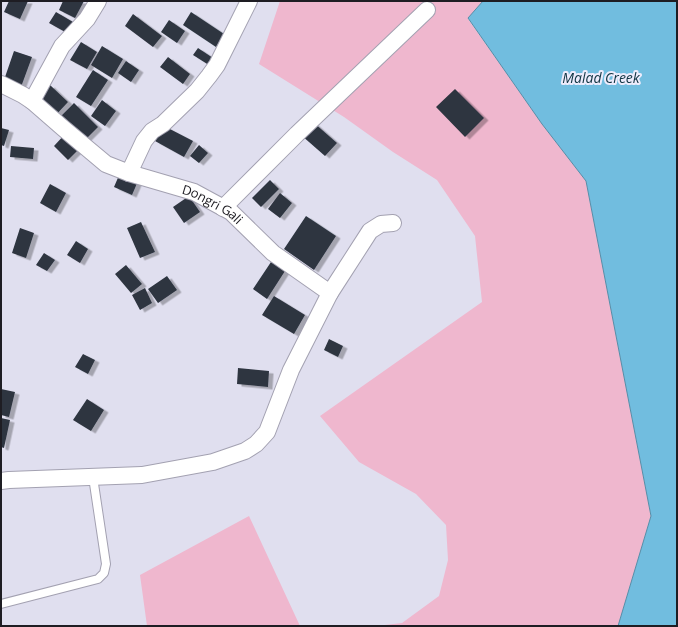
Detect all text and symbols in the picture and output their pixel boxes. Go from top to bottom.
water label: Malad Creek [562,68,641,87]
street label: Dongri Gali [180,180,247,228]

